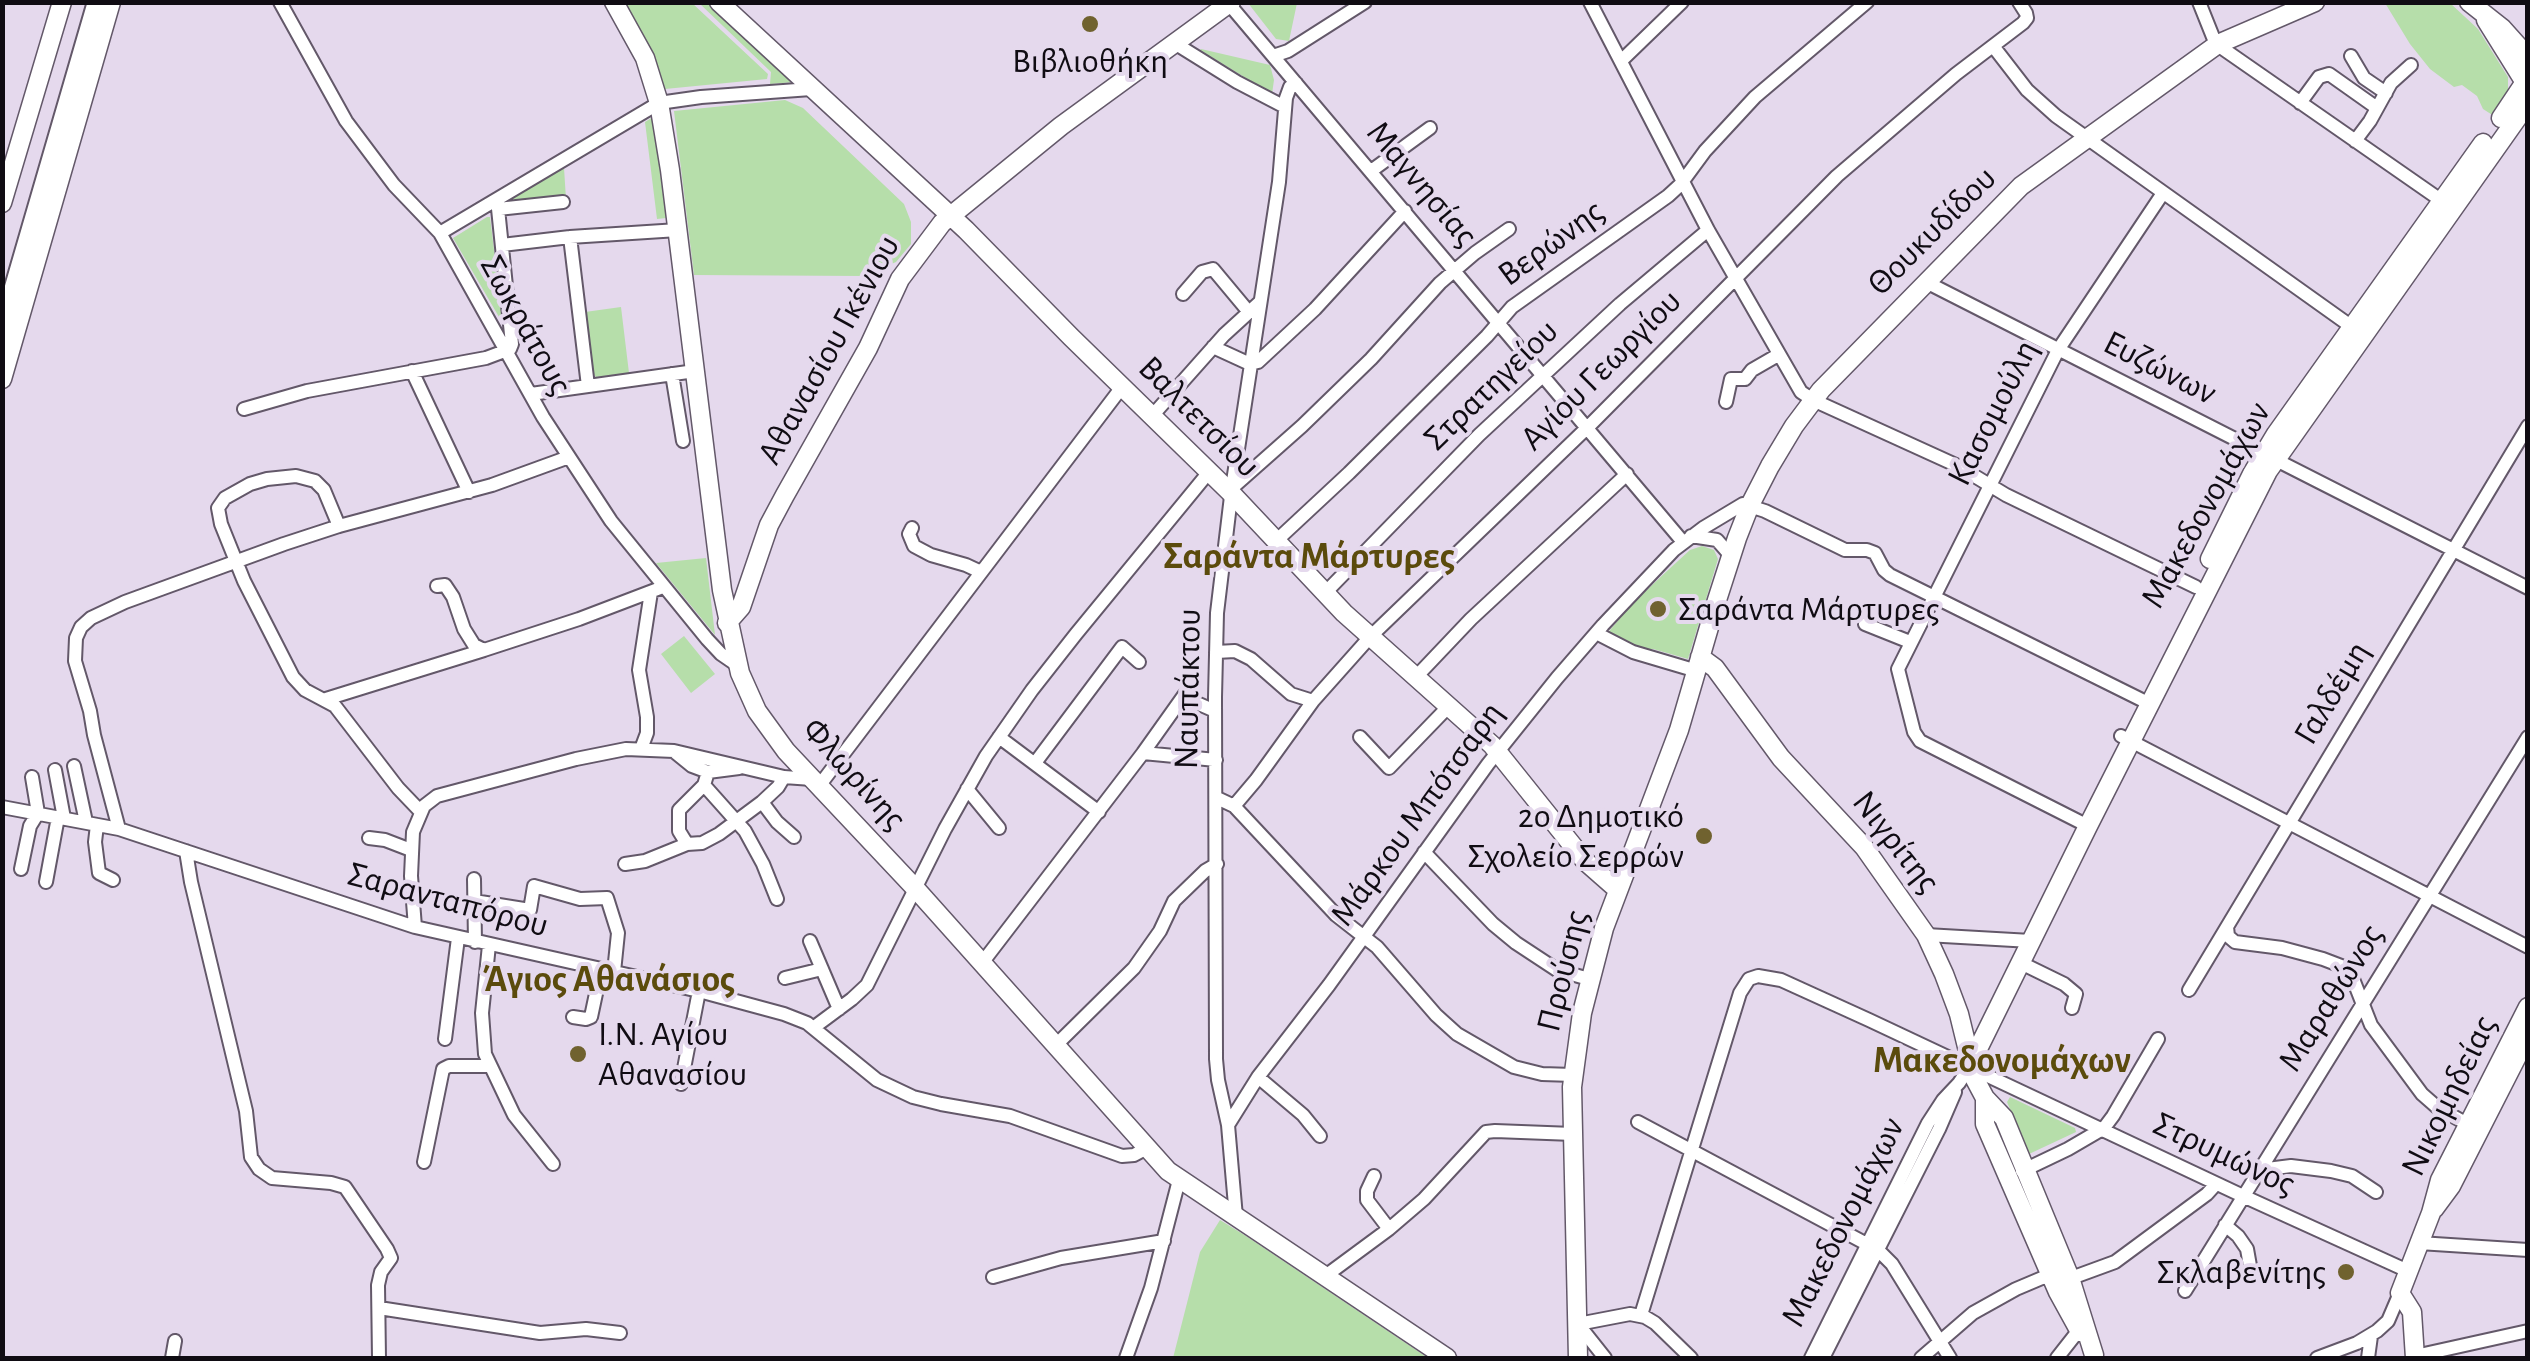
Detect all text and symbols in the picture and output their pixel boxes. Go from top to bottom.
marker: Βιβλιοθήκη [1079,13,1101,35]
place label: Βιβλιοθήκη [1012,40,1168,82]
street label: Μαγνησίας [1357,113,1487,255]
street label: Θουκυδίδου [1859,158,2005,304]
street label: Βερώνης [1490,191,1612,295]
street label: Αθανασίου Γκένιου [749,228,909,472]
street label: Σωκράτους [471,248,581,402]
street label: Αγίου Γεωργίου [1512,281,1690,459]
street label: Στρατηγείου [1415,311,1567,459]
street label: Ευζώνων [2096,322,2224,414]
street label: Κασομούλη [1938,333,2048,493]
street label: Βαλτετσίου [1129,347,1269,487]
street label: Μακεδονομάχων [2132,395,2280,615]
district label: Σαράντα Μάρτυρες [1163,534,1455,580]
place label: Σαράντα Μάρτυρες [1678,588,1940,630]
marker: Σαράντα Μάρτυρες [1647,598,1669,620]
street label: Ναυπάκτου [1166,608,1210,770]
street label: Γαλδέμη [2285,634,2379,752]
street label: Μάρκου Μπότσαρη [1321,694,1513,934]
street label: Φλωρίνης [793,709,915,839]
street label: Νιγρίτης [1843,783,1949,901]
place label: 2ο Δημοτικό Σχολείο Σερρών [1467,795,1684,877]
marker: 2ο Δημοτικό Σχολείο Σερρών [1693,825,1715,847]
street label: Σαρανταπόρου [343,853,553,947]
street label: Προύσης [1528,906,1598,1036]
street label: Μαραθώνος [2269,917,2393,1079]
district label: Άγιος Αθανάσιος [483,957,735,1003]
street label: Νικομηδείας [2392,1009,2506,1183]
place label: Ι.Ν. Αγίου Αθανασίου [598,1013,747,1095]
district label: Μακεδονομάχων [1873,1038,2131,1084]
marker: Ι.Ν. Αγίου Αθανασίου [567,1043,589,1065]
street label: Στρυμώνος [2146,1103,2302,1205]
street label: Μακεδονομάχων [1772,1110,1914,1334]
place label: Σκλαβενίτης [2156,1251,2326,1293]
marker: Σκλαβενίτης [2335,1261,2357,1283]

